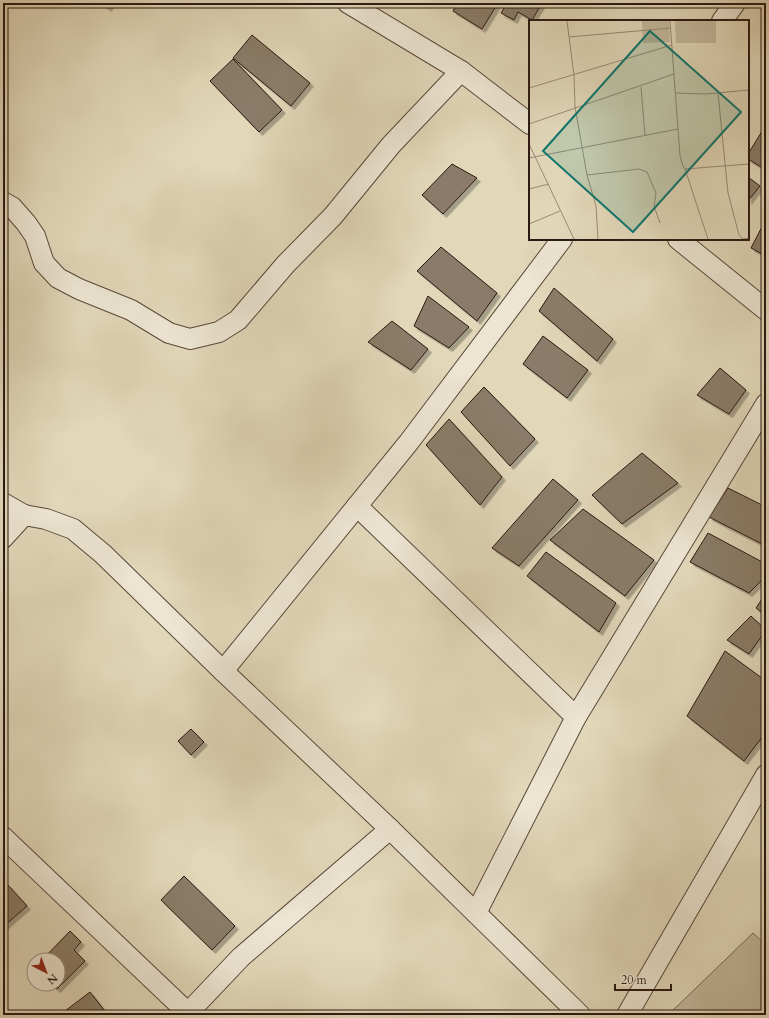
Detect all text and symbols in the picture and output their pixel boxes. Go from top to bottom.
inset map [529,20,749,240]
north arrow [26,952,66,992]
scale bar [615,966,671,992]
text: N [43,970,61,988]
text: 20 m [621,972,648,988]

